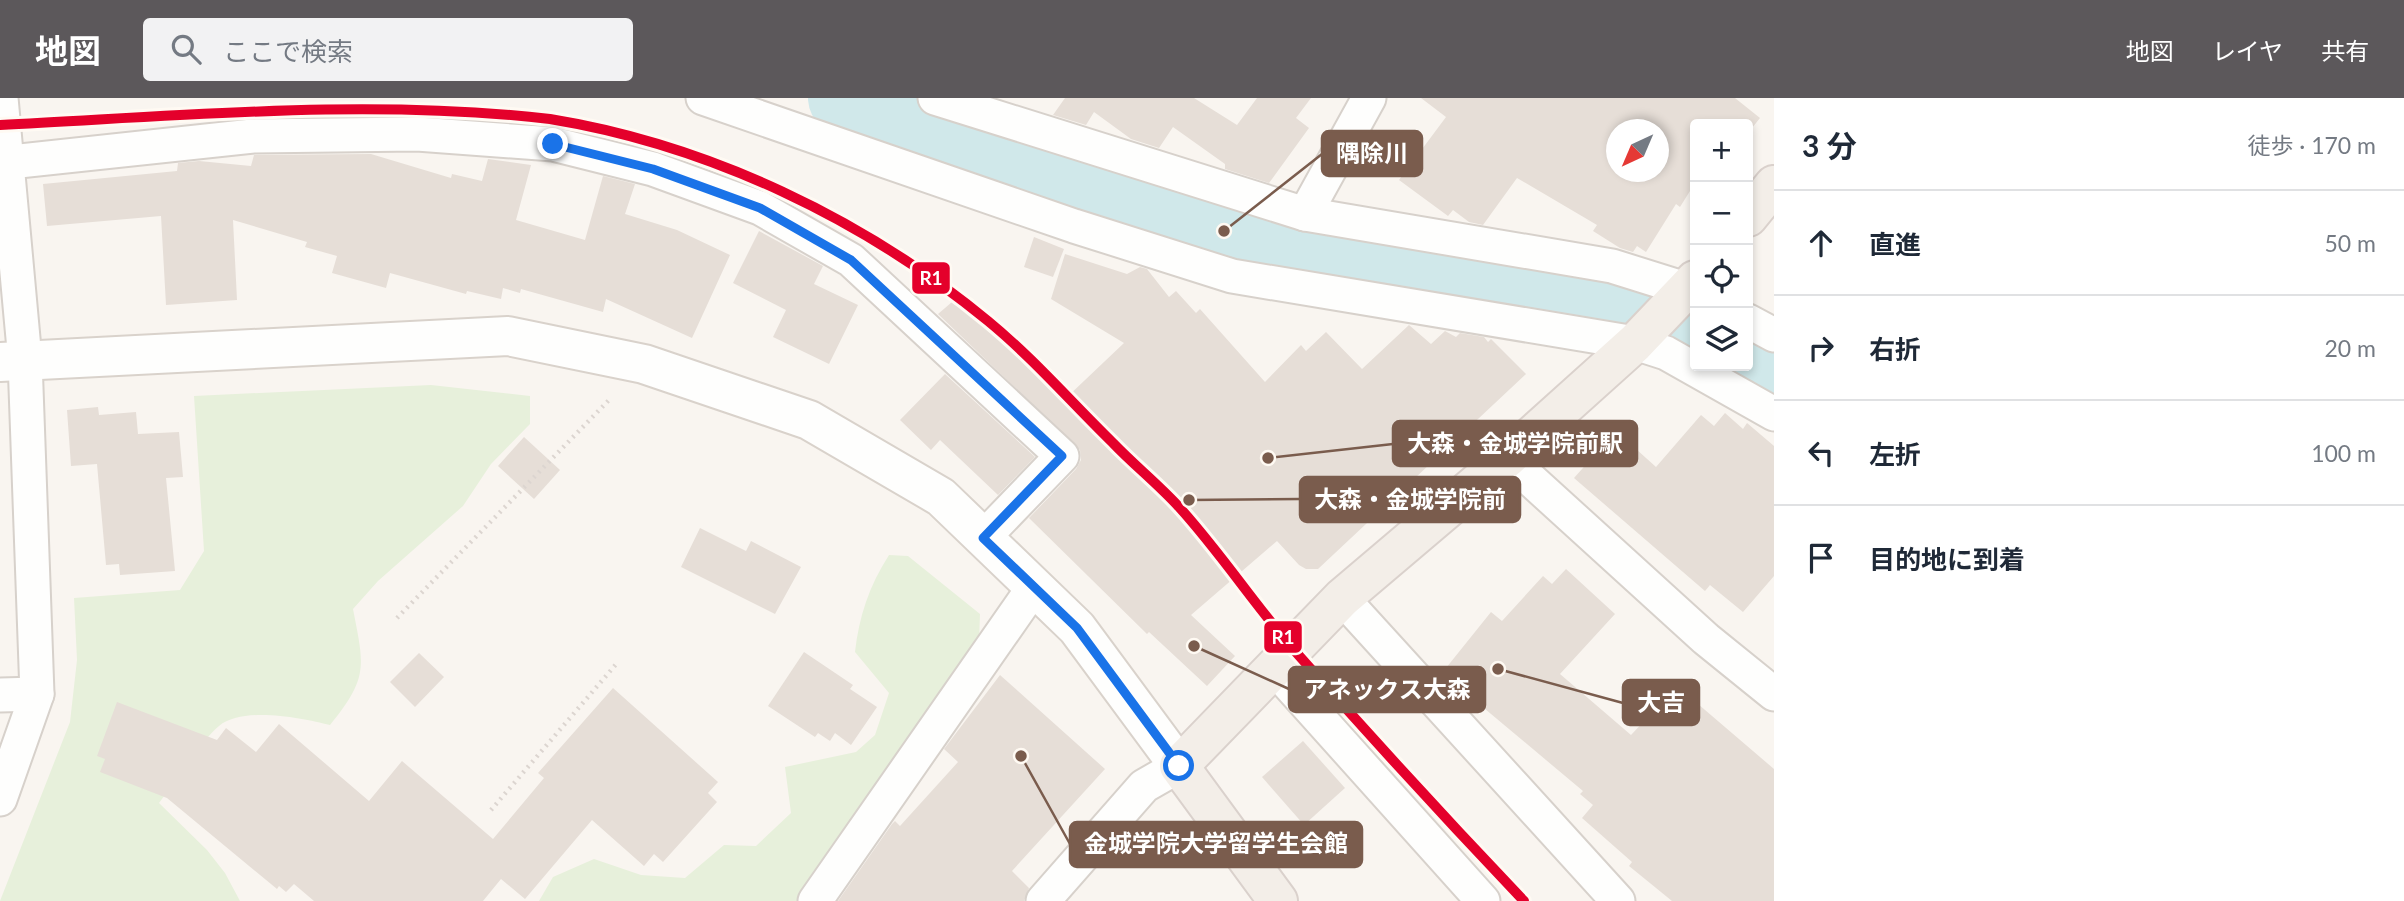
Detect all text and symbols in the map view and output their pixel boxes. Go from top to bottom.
search box [143,18,633,81]
text: 地図 [35,30,101,70]
icon: search [167,30,205,68]
text: ここで検索 [223,35,353,67]
text: 地図 [2126,36,2174,65]
text: レイヤ [2212,36,2283,65]
text: 共有 [2321,36,2369,65]
north arrow [1606,119,1669,182]
map controls [1690,119,1753,371]
button: + [1690,119,1753,182]
text: 3 分 [1802,127,1857,163]
route end [537,128,568,159]
callout: 隅除川 [1322,131,1422,176]
text: 徒歩 · 170 m [2247,131,2376,159]
text: 隅除川 [1336,138,1408,167]
button: − [1690,182,1753,245]
icon: ahead [1802,224,1840,262]
text: 直進 [1869,228,1921,260]
text: 50 m [2325,229,2376,257]
button: locate [1690,245,1753,308]
line badge: R1 [911,261,951,295]
text: R1 [919,266,943,289]
button: layers [1690,308,1753,371]
icon: right [1802,329,1840,367]
text: 右折 [1869,333,1921,365]
text: 20 m [2325,334,2376,362]
callout: 大森・金城学院前駅 [1393,421,1637,466]
text: 大森・金城学院前駅 [1407,428,1623,457]
icon: left [1802,434,1840,472]
text: 左折 [1869,438,1921,470]
text: 100 m [2311,439,2376,467]
callout: 大森・金城学院前 [1300,477,1520,522]
text: 大森・金城学院前 [1314,484,1506,513]
icon: arrive [1802,539,1840,577]
text: 目的地に到着 [1869,543,2025,575]
line badge: R1 [1263,620,1303,654]
text: R1 [1271,625,1295,648]
callout: アネックス大森 [1289,667,1485,712]
text: アネックス大森 [1303,674,1471,703]
callout: 大吉 [1623,680,1699,725]
text: 大吉 [1637,687,1685,716]
route start [1163,750,1194,781]
callout: 金城学院大学留学生会館 [1070,822,1362,867]
text: 金城学院大学留学生会館 [1084,828,1348,857]

